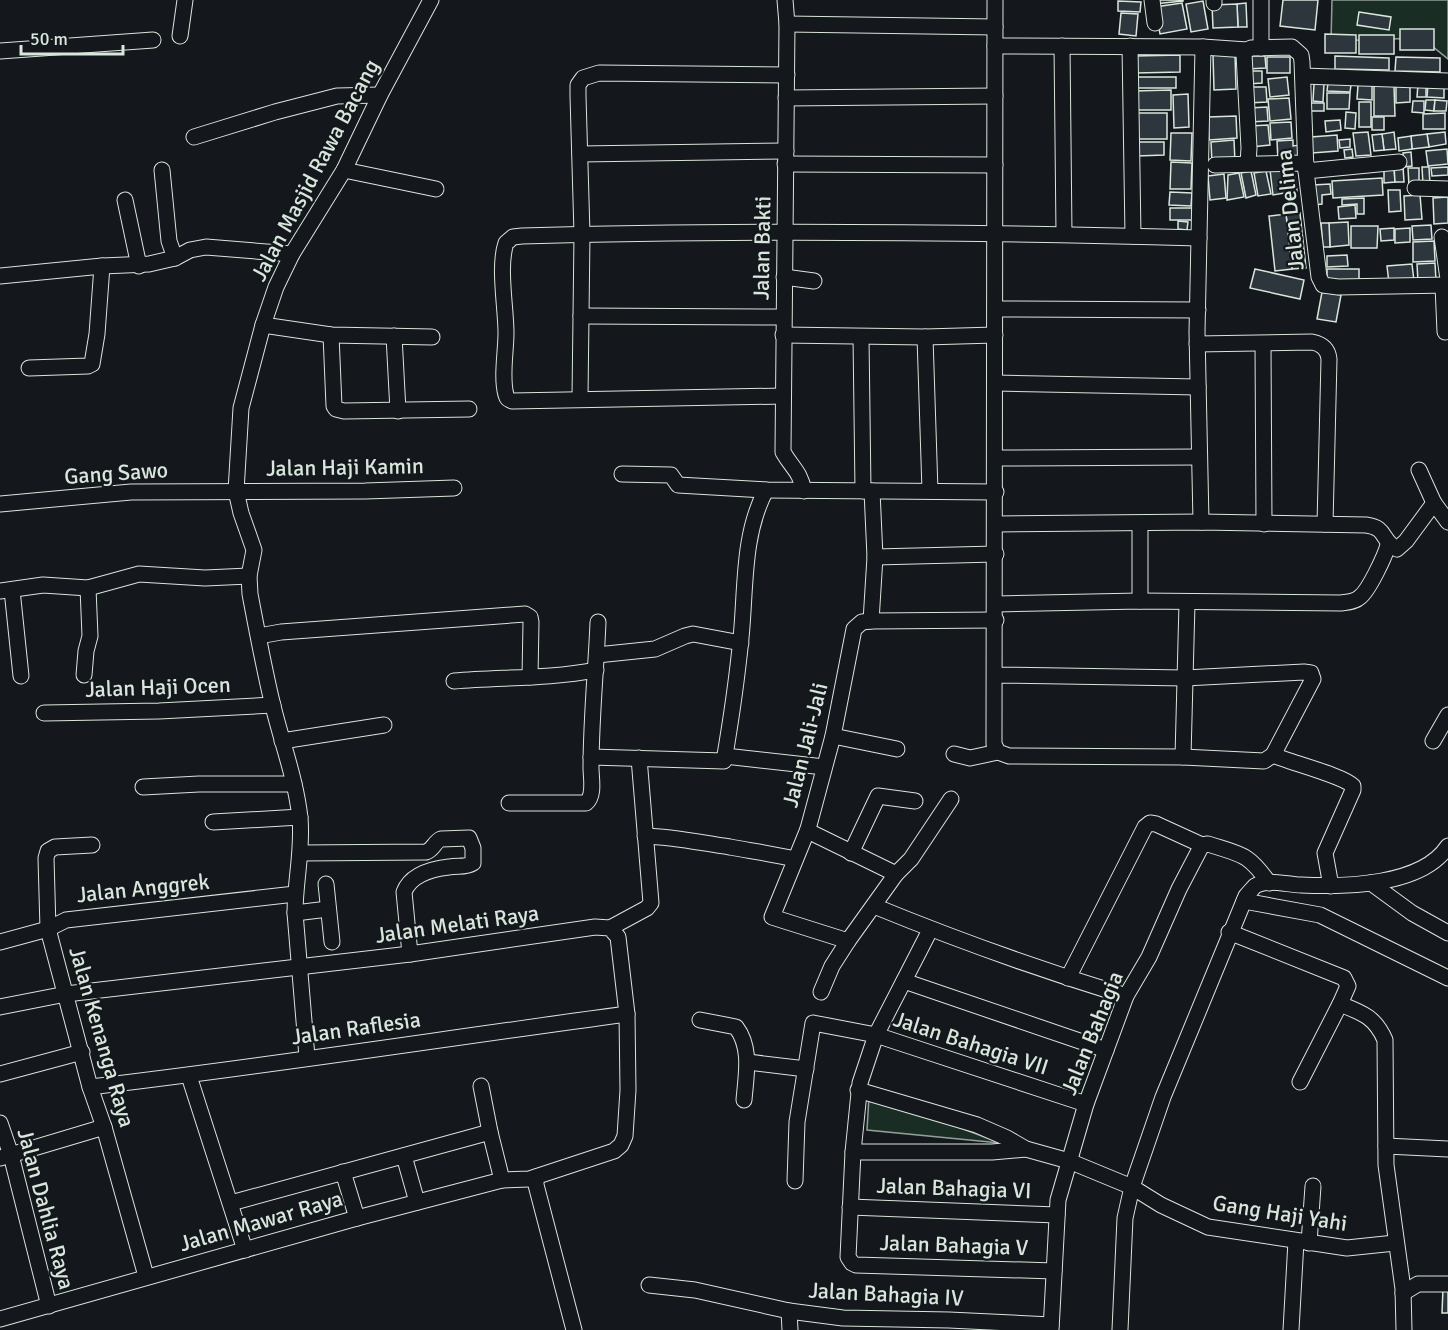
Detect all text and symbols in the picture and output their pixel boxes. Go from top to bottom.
scale bar [21,18,123,56]
text: 50 m [30,28,68,50]
street label: Jalan Masjid Rawa Bacang [245,55,385,285]
street label: Jalan Delima [1270,148,1310,272]
street label: Jalan Bakti [748,196,776,300]
street label: Jalan Haji Kamin [266,452,424,482]
street label: Gang Sawo [63,456,169,490]
street label: Jalan Haji Ocen [85,671,231,703]
street label: Jalan Jali-Jali [776,680,834,810]
street label: Jalan Anggrek [75,868,211,908]
street label: Jalan Melati Raya [373,899,541,949]
street label: Jalan Kenanga Raya [63,944,141,1130]
street label: Jalan Bahagia [1055,967,1129,1099]
street label: Jalan Bahagia VII [890,1005,1052,1081]
street label: Jalan Raflesia [290,1006,422,1050]
street label: Jalan Dahlia Raya [12,1126,80,1292]
street label: Jalan Bahagia VI [876,1172,1032,1204]
street label: Jalan Mawar Raya [176,1185,346,1257]
street label: Gang Haji Yahi [1211,1189,1349,1237]
street label: Jalan Bahagia V [879,1229,1029,1261]
street label: Jalan Bahagia IV [808,1276,964,1312]

